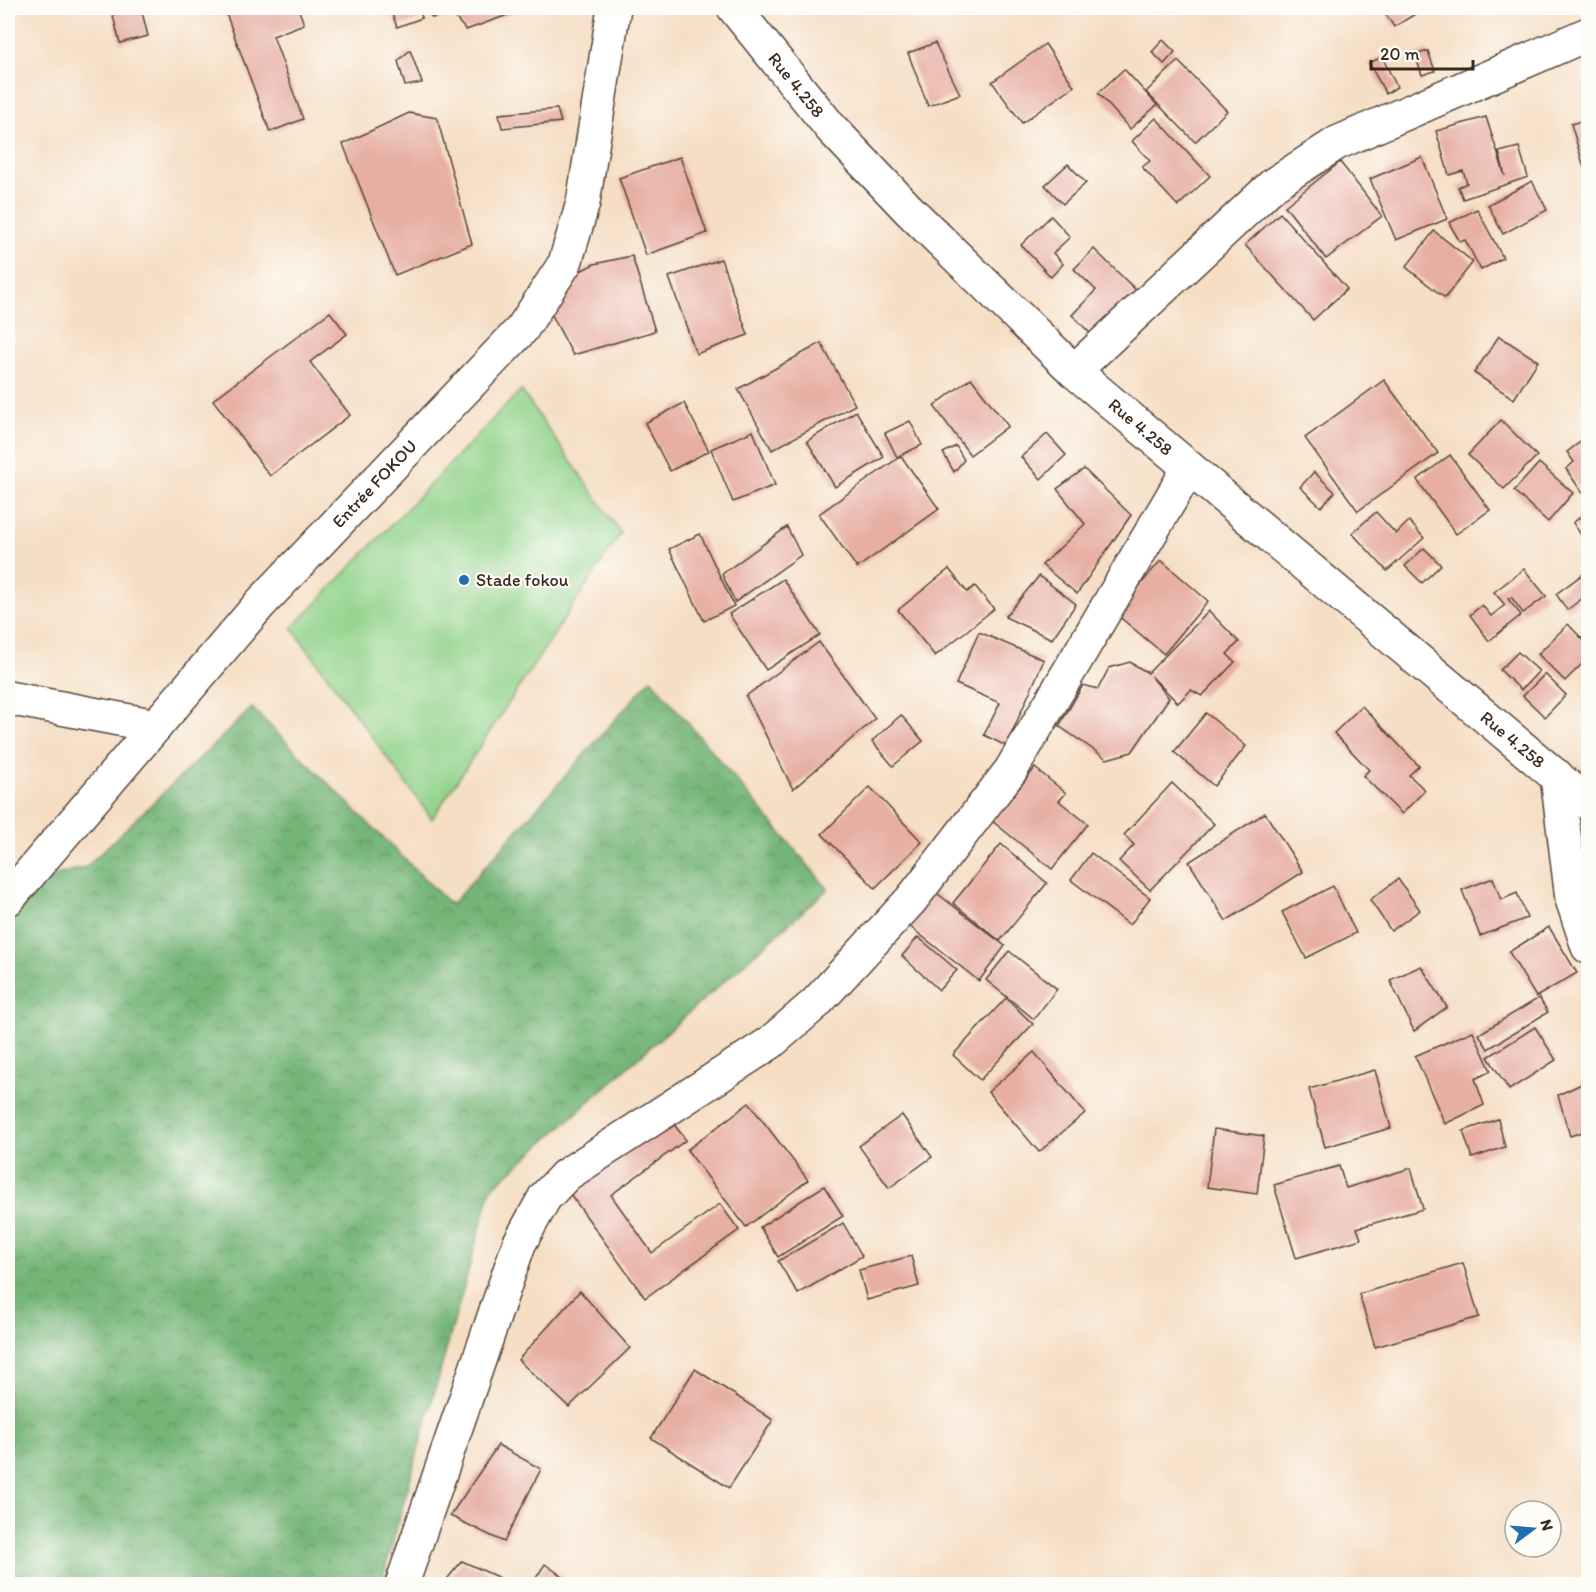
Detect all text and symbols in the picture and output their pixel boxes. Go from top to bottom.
scale bar [1371,33,1473,71]
text: 20 m [1380,43,1420,65]
street label: Rue 4.258 [763,48,829,122]
street label: Rue 4.258 [1104,394,1177,460]
street label: Entrée FOKOU [327,435,422,532]
place label: Stade fokou [476,569,569,591]
marker: Stade fokou [457,573,471,587]
street label: Rue 4.258 [1476,706,1549,773]
north arrow [1503,1499,1563,1559]
text: N [1536,1517,1558,1533]

